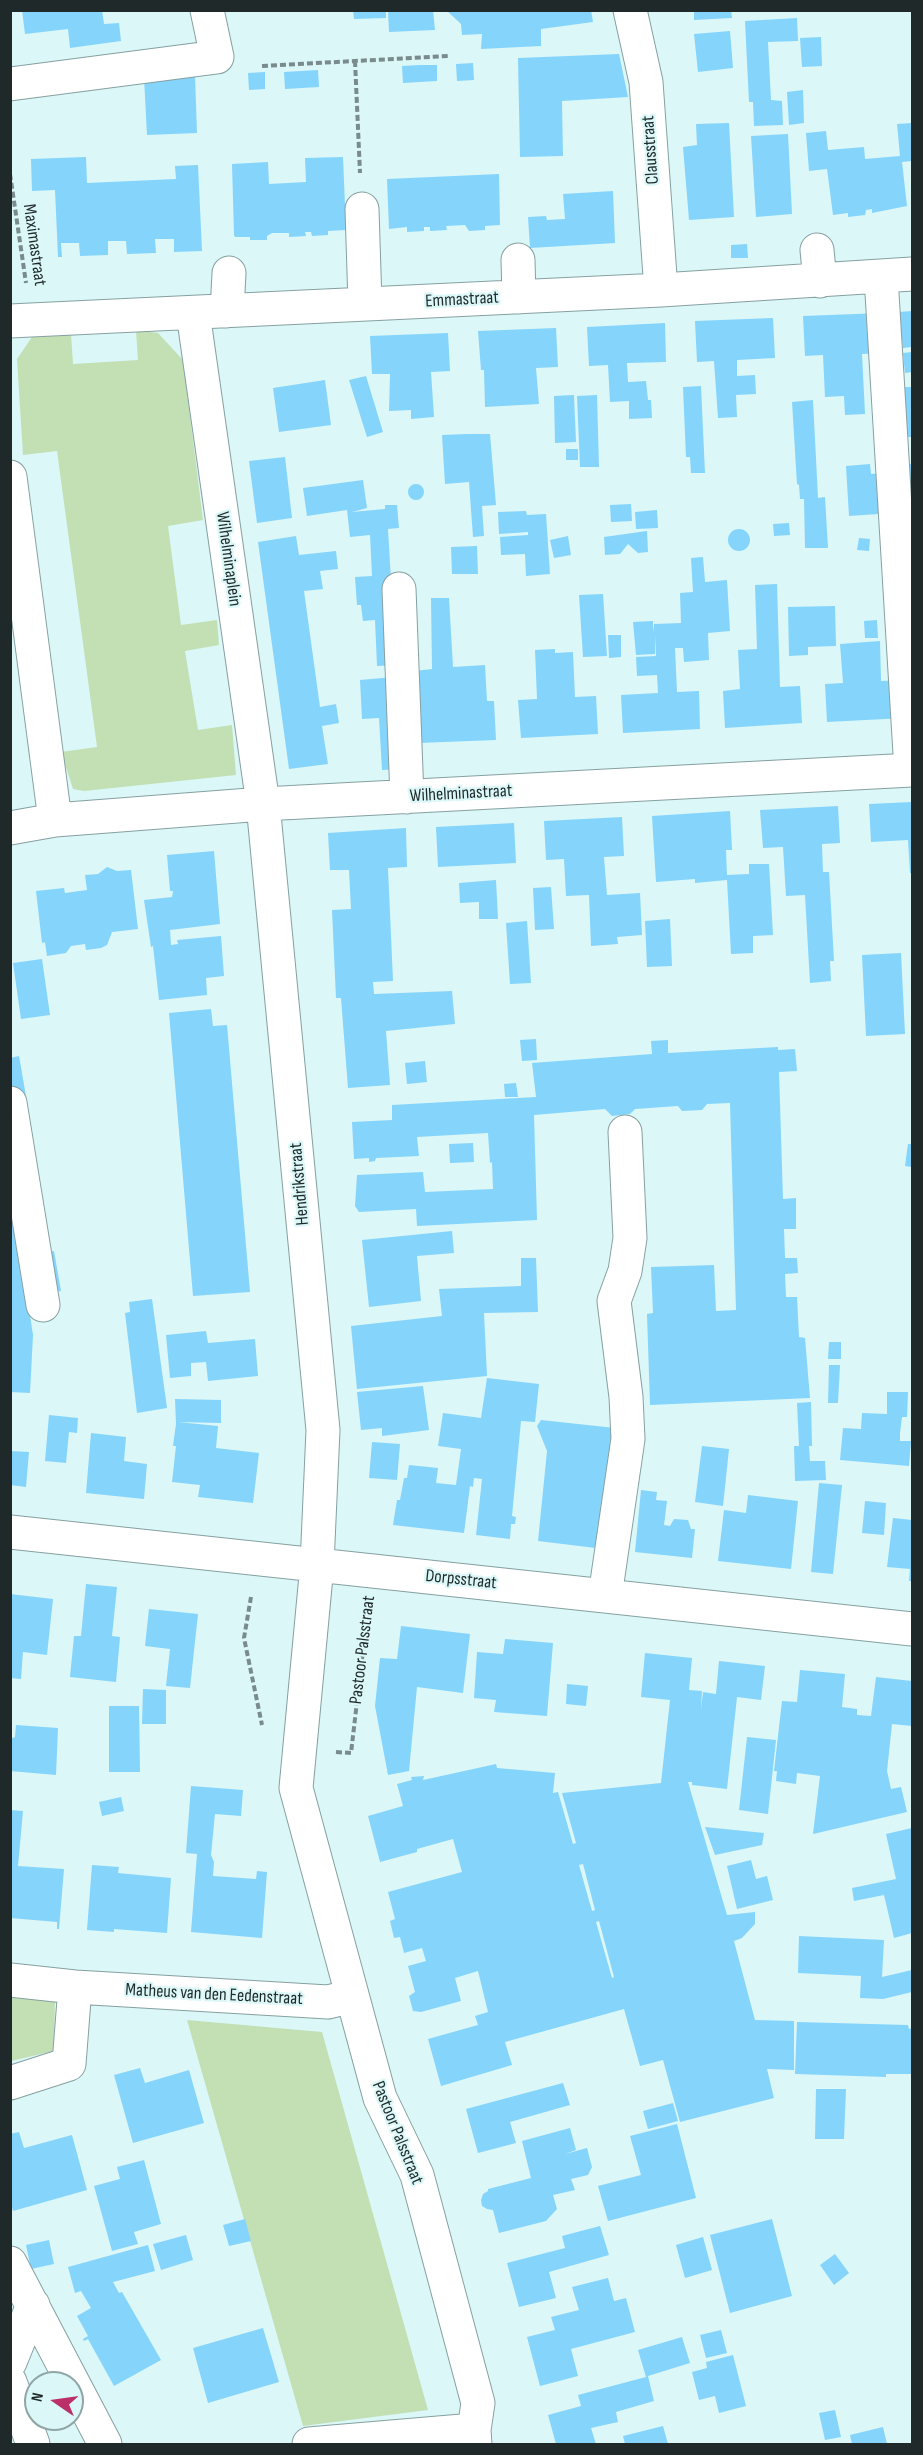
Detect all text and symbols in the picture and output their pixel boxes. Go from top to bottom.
street label: Clausstraat [638,115,664,185]
street label: Maximastraat [18,203,50,287]
street label: Emmastraat [425,287,499,313]
street label: Wilhelminaplein [211,510,245,608]
street label: Wilhelminastraat [409,781,513,807]
street label: Hendrikstraat [286,1142,314,1226]
street label: Dorpsstraat [424,1566,498,1594]
street label: Pastoor Palsstraat [346,1595,380,1705]
street label: Matheus van den Eedenstraat [125,1980,303,2010]
street label: Pastoor Palsstraat [367,2078,427,2188]
north arrow [24,2371,84,2431]
text: N [28,2391,48,2404]

